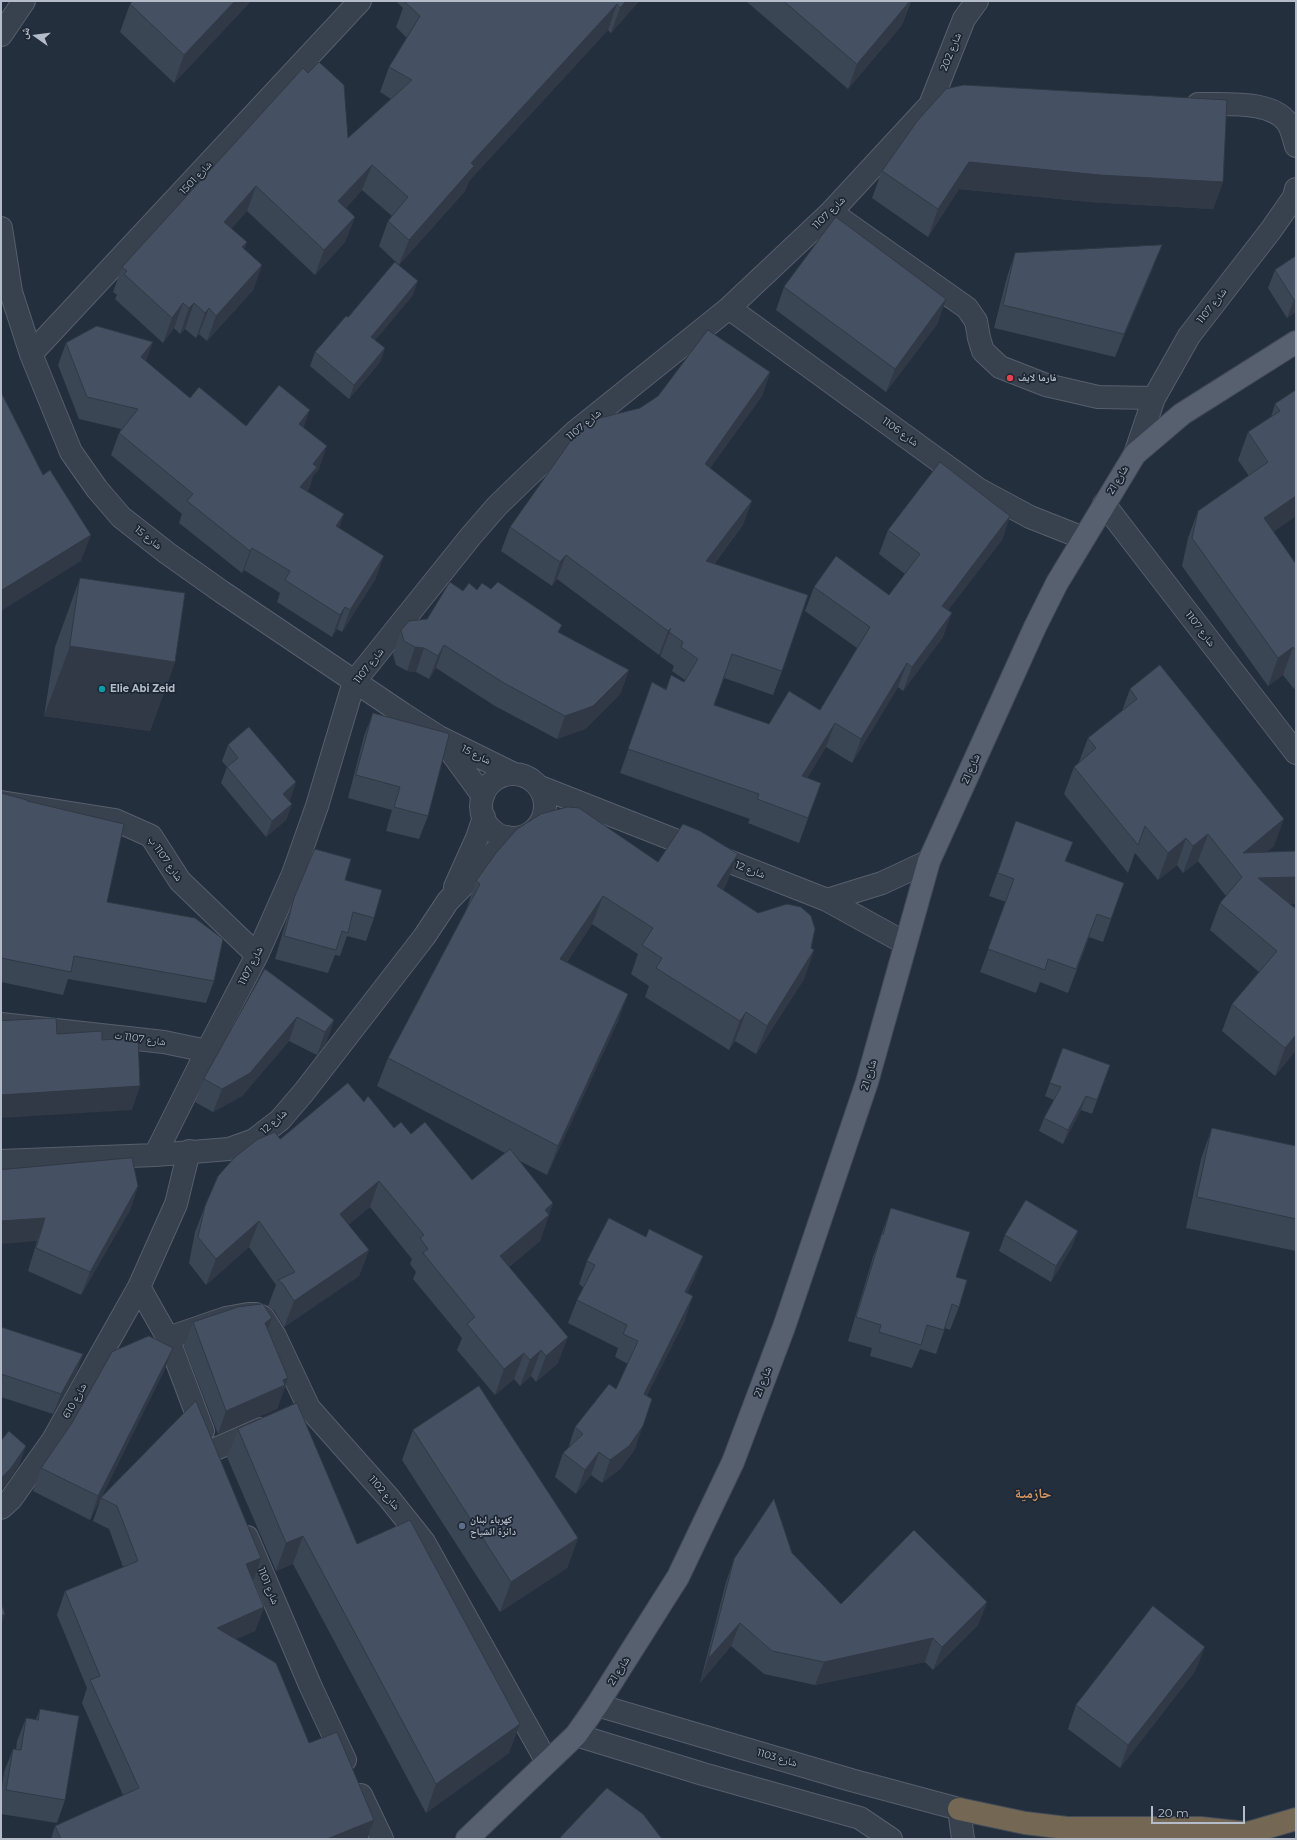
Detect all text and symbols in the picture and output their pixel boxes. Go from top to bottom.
north arrow [16,16,56,56]
text: ش [16,26,33,40]
street label: شارع 202 [938,31,964,73]
street label: شارع 1501 [178,159,214,197]
street label: شارع 1107 [810,194,848,232]
street label: شارع 1107 [1195,286,1229,326]
place label: فارما لايف [1018,372,1057,384]
marker: فارما لايف [1005,373,1015,383]
street label: شارع 1107 [564,407,604,443]
street label: شارع 1106 [880,415,920,449]
street label: شارع 21 [1105,464,1131,496]
street label: شارع 15 [132,524,164,552]
street label: شارع 1107 [1183,609,1217,649]
street label: شارع 1107 [352,646,386,686]
place label: Elie Abi Zeid [110,683,175,695]
marker: Elie Abi Zeid [97,684,107,694]
street label: شارع 15 [459,743,493,767]
street label: شارع 21 [959,752,983,786]
street label: شارع 1107 ب [145,834,185,884]
street label: شارع 12 [733,859,767,881]
street label: شارع 1107 [236,945,266,987]
street label: شارع 1107 ت [114,1029,166,1049]
street label: شارع 21 [859,1058,879,1092]
street label: شارع 12 [258,1107,290,1137]
street label: شارع 21 [752,1365,774,1399]
street label: شارع 610 [61,1381,89,1421]
street label: شارع 1102 [366,1474,402,1512]
district label: حازمية [1015,1486,1051,1502]
place label: كهرباء لبنان دائرة الشياح [470,1514,516,1538]
marker: كهرباء لبنان دائرة الشياح [457,1521,467,1531]
street label: شارع 1101 [255,1566,281,1606]
street label: شارع 21 [606,1655,632,1687]
street label: شارع 1103 [756,1747,798,1769]
scale bar [1153,1798,1247,1824]
text: 20 m [1158,1805,1189,1820]

